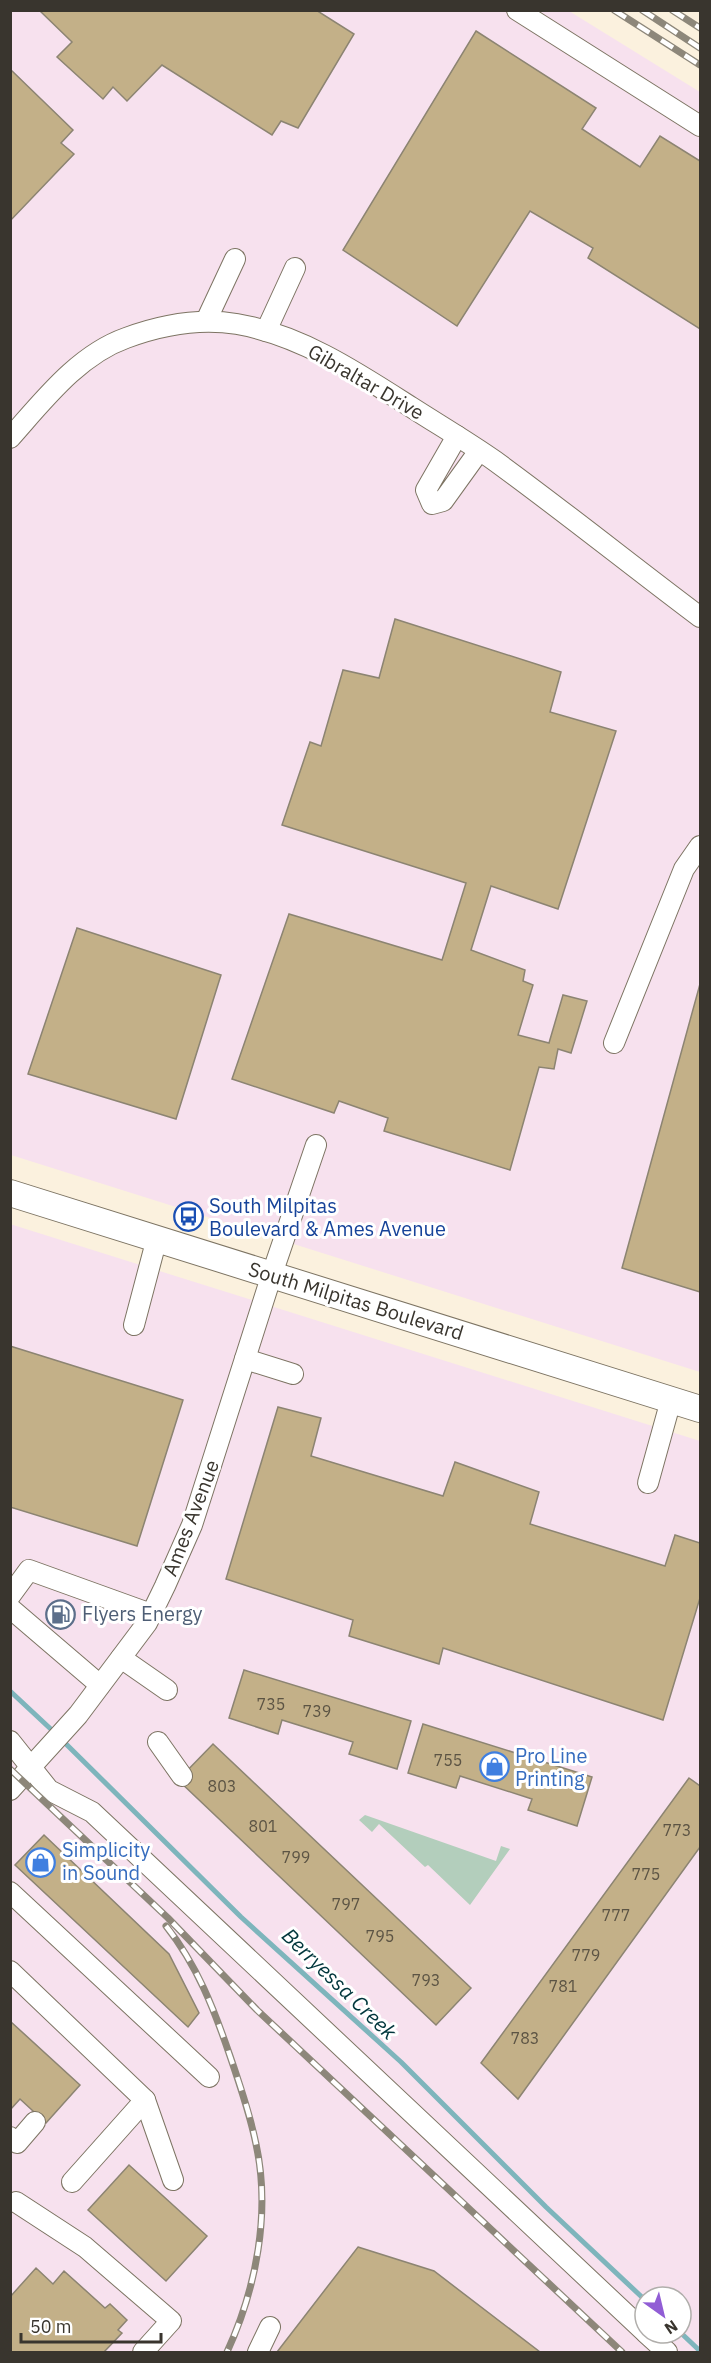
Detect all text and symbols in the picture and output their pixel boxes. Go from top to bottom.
street label: Gibraltar Drive [303,337,429,426]
place label: South Milpitas Boulevard & Ames Avenue [209,1192,446,1242]
bus stop icon: South Milpitas Boulevard & Ames Avenue [172,1201,204,1233]
street label: South Milpitas Boulevard [245,1255,467,1346]
street label: Ames Avenue [156,1456,225,1580]
fuel station icon: Flyers Energy [45,1598,77,1630]
place label: Flyers Energy [82,1600,203,1627]
house number: 735 [257,1694,285,1714]
house number: 739 [303,1701,331,1721]
place label: Pro Line Printing [515,1742,587,1792]
house number: 755 [434,1750,462,1770]
shop icon: Pro Line Printing [478,1751,510,1783]
house number: 803 [208,1776,236,1796]
house number: 801 [249,1816,277,1836]
house number: 773 [663,1820,691,1840]
place label: Simplicity in Sound [62,1836,150,1886]
shop icon: Simplicity in Sound [25,1846,57,1878]
house number: 799 [282,1847,310,1867]
house number: 775 [632,1864,660,1884]
house number: 797 [332,1894,360,1914]
house number: 777 [602,1905,630,1925]
water label: Berryessa Creek [276,1921,404,2046]
house number: 795 [366,1926,394,1946]
house number: 779 [572,1945,600,1965]
house number: 793 [412,1970,440,1990]
house number: 781 [549,1976,577,1996]
house number: 783 [511,2028,539,2048]
north arrow [633,2285,693,2345]
scale bar [21,2306,160,2344]
text: 50 m [30,2315,72,2338]
text: N [661,2316,682,2339]

